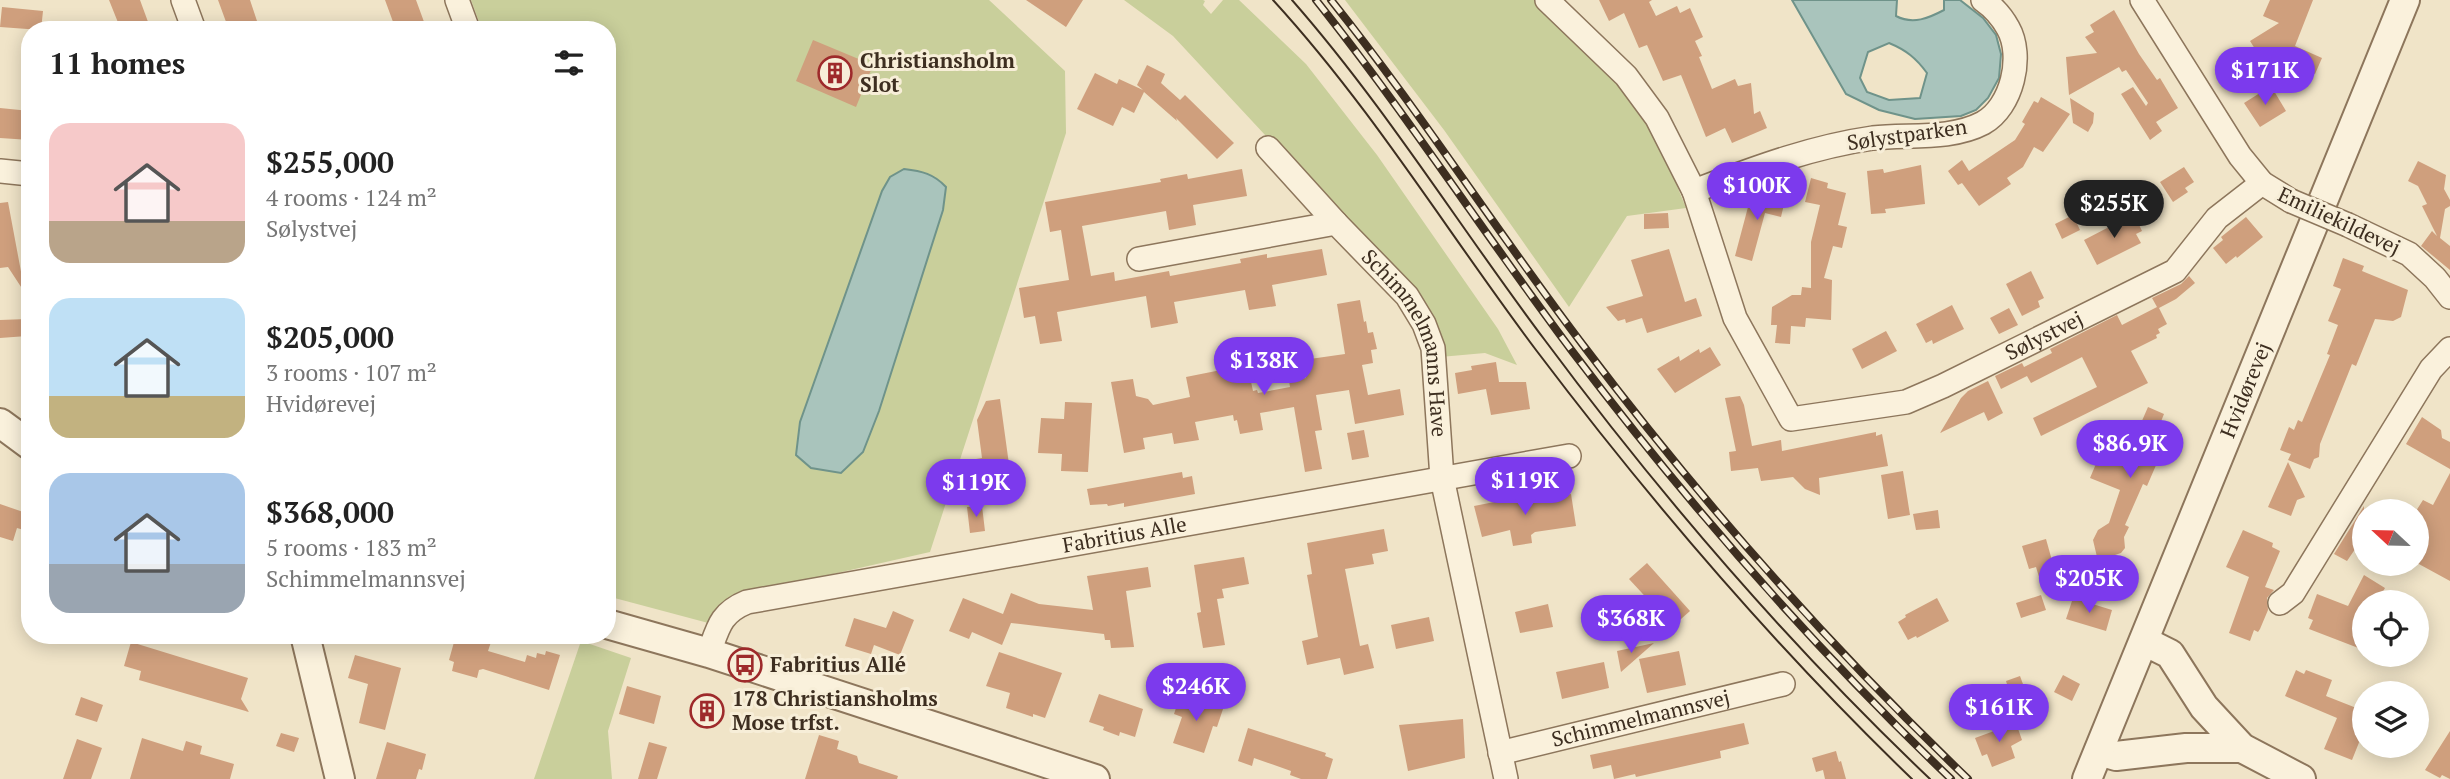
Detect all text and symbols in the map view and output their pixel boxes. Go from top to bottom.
text: 11 homes [49,43,185,83]
icon: filters [550,44,588,82]
place label: Christiansholm Slot [860,46,1016,98]
pin: $171K [2216,48,2314,107]
building icon: Christiansholm Slot [816,54,854,92]
text: $171K [2231,54,2299,85]
street label: Sølystparken [1845,112,1969,156]
text: $255,000 [266,142,394,182]
icon: home [105,151,189,235]
pin: $100K [1708,162,1806,222]
text: $100K [1723,169,1791,200]
street label: Emiliekildevej [2274,179,2405,261]
pin: $255K [2065,180,2163,240]
text: 4 rooms · 124 m² [266,182,437,213]
text: $255K [2080,187,2148,218]
text: Sølystvej [266,213,358,244]
street label: Schimmelmanns Have [1356,243,1454,438]
street label: Sølystvej [2000,304,2087,366]
text: $205,000 [266,317,394,357]
icon: home [105,326,189,410]
pin: $138K [1215,338,1313,397]
street label: Hvidørevej [2213,338,2277,442]
text: $138K [1230,344,1298,375]
text: 3 rooms · 107 m² [266,357,437,388]
text: Hvidørevej [266,388,376,419]
pin: $86.9K [2073,420,2187,480]
text: $86.9K [2092,427,2168,458]
pin: $119K [1476,458,1574,517]
pin: $119K [927,460,1025,519]
text: $119K [1491,464,1559,495]
text: $119K [942,466,1010,497]
text: $368,000 [266,492,394,532]
north arrow [2352,499,2429,576]
map controls [2352,499,2429,758]
icon: home [105,501,189,585]
street label: Fabritius Alle [1060,509,1189,559]
text: 5 rooms · 183 m² [266,532,437,563]
pin: $205K [2040,556,2138,615]
text: $205K [2055,562,2123,593]
text: Schimmelmannsvej [266,563,466,594]
button: locate [2352,590,2429,667]
pin: $368K [1582,596,1680,655]
text: $368K [1597,602,1665,633]
bus stop icon: Fabritius Allé [726,646,764,684]
place label: Fabritius Allé [770,650,906,678]
pin: $246K [1147,664,1245,723]
text: $246K [1162,670,1230,701]
button: layers [2352,681,2429,758]
street label: Schimmelmannsvej [1549,682,1733,753]
place label: 178 Christiansholms Mose trfst. [732,684,938,736]
pin: $161K [1950,684,2048,744]
text: $161K [1965,691,2033,722]
building icon: 178 Christiansholms Mose trfst. [688,692,726,730]

